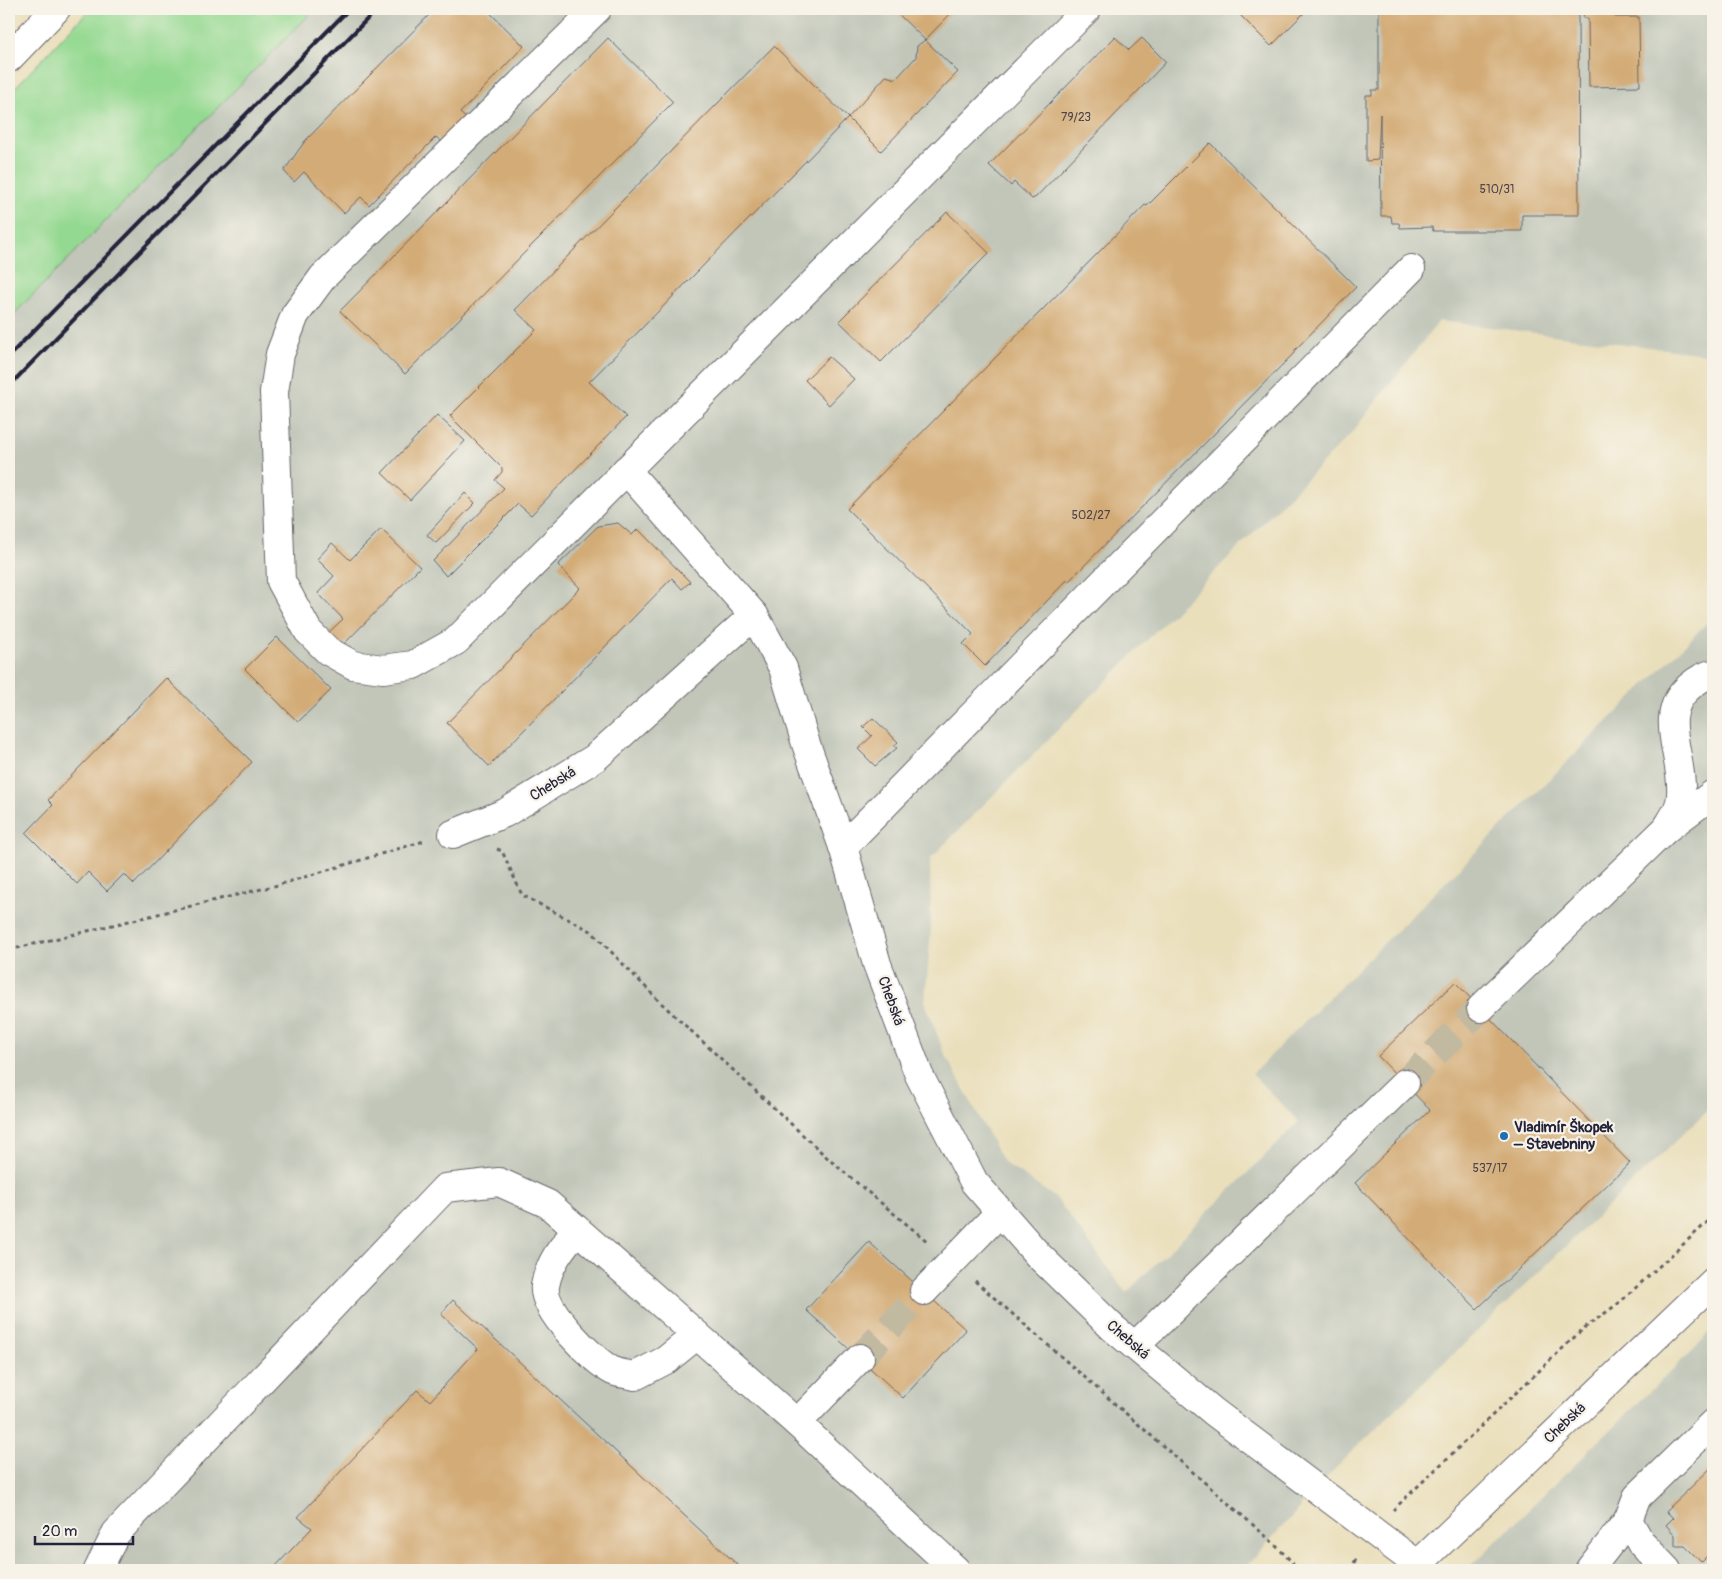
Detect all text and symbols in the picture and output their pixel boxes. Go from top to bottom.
house number: 79/23 [1061,110,1091,125]
house number: 510/31 [1479,182,1515,197]
house number: 502/27 [1072,508,1111,523]
street label: Chebská [526,762,580,806]
street label: Chebská [873,974,909,1028]
place label: Vladimír Škopek – Stavebniny [1513,1118,1614,1154]
marker: Vladimír Škopek – Stavebniny [1498,1130,1510,1142]
house number: 537/17 [1473,1161,1508,1176]
street label: Chebská [1103,1316,1153,1364]
street label: Chebská [1540,1398,1590,1448]
scale bar [35,1514,132,1546]
text: 20 m [42,1522,77,1541]

